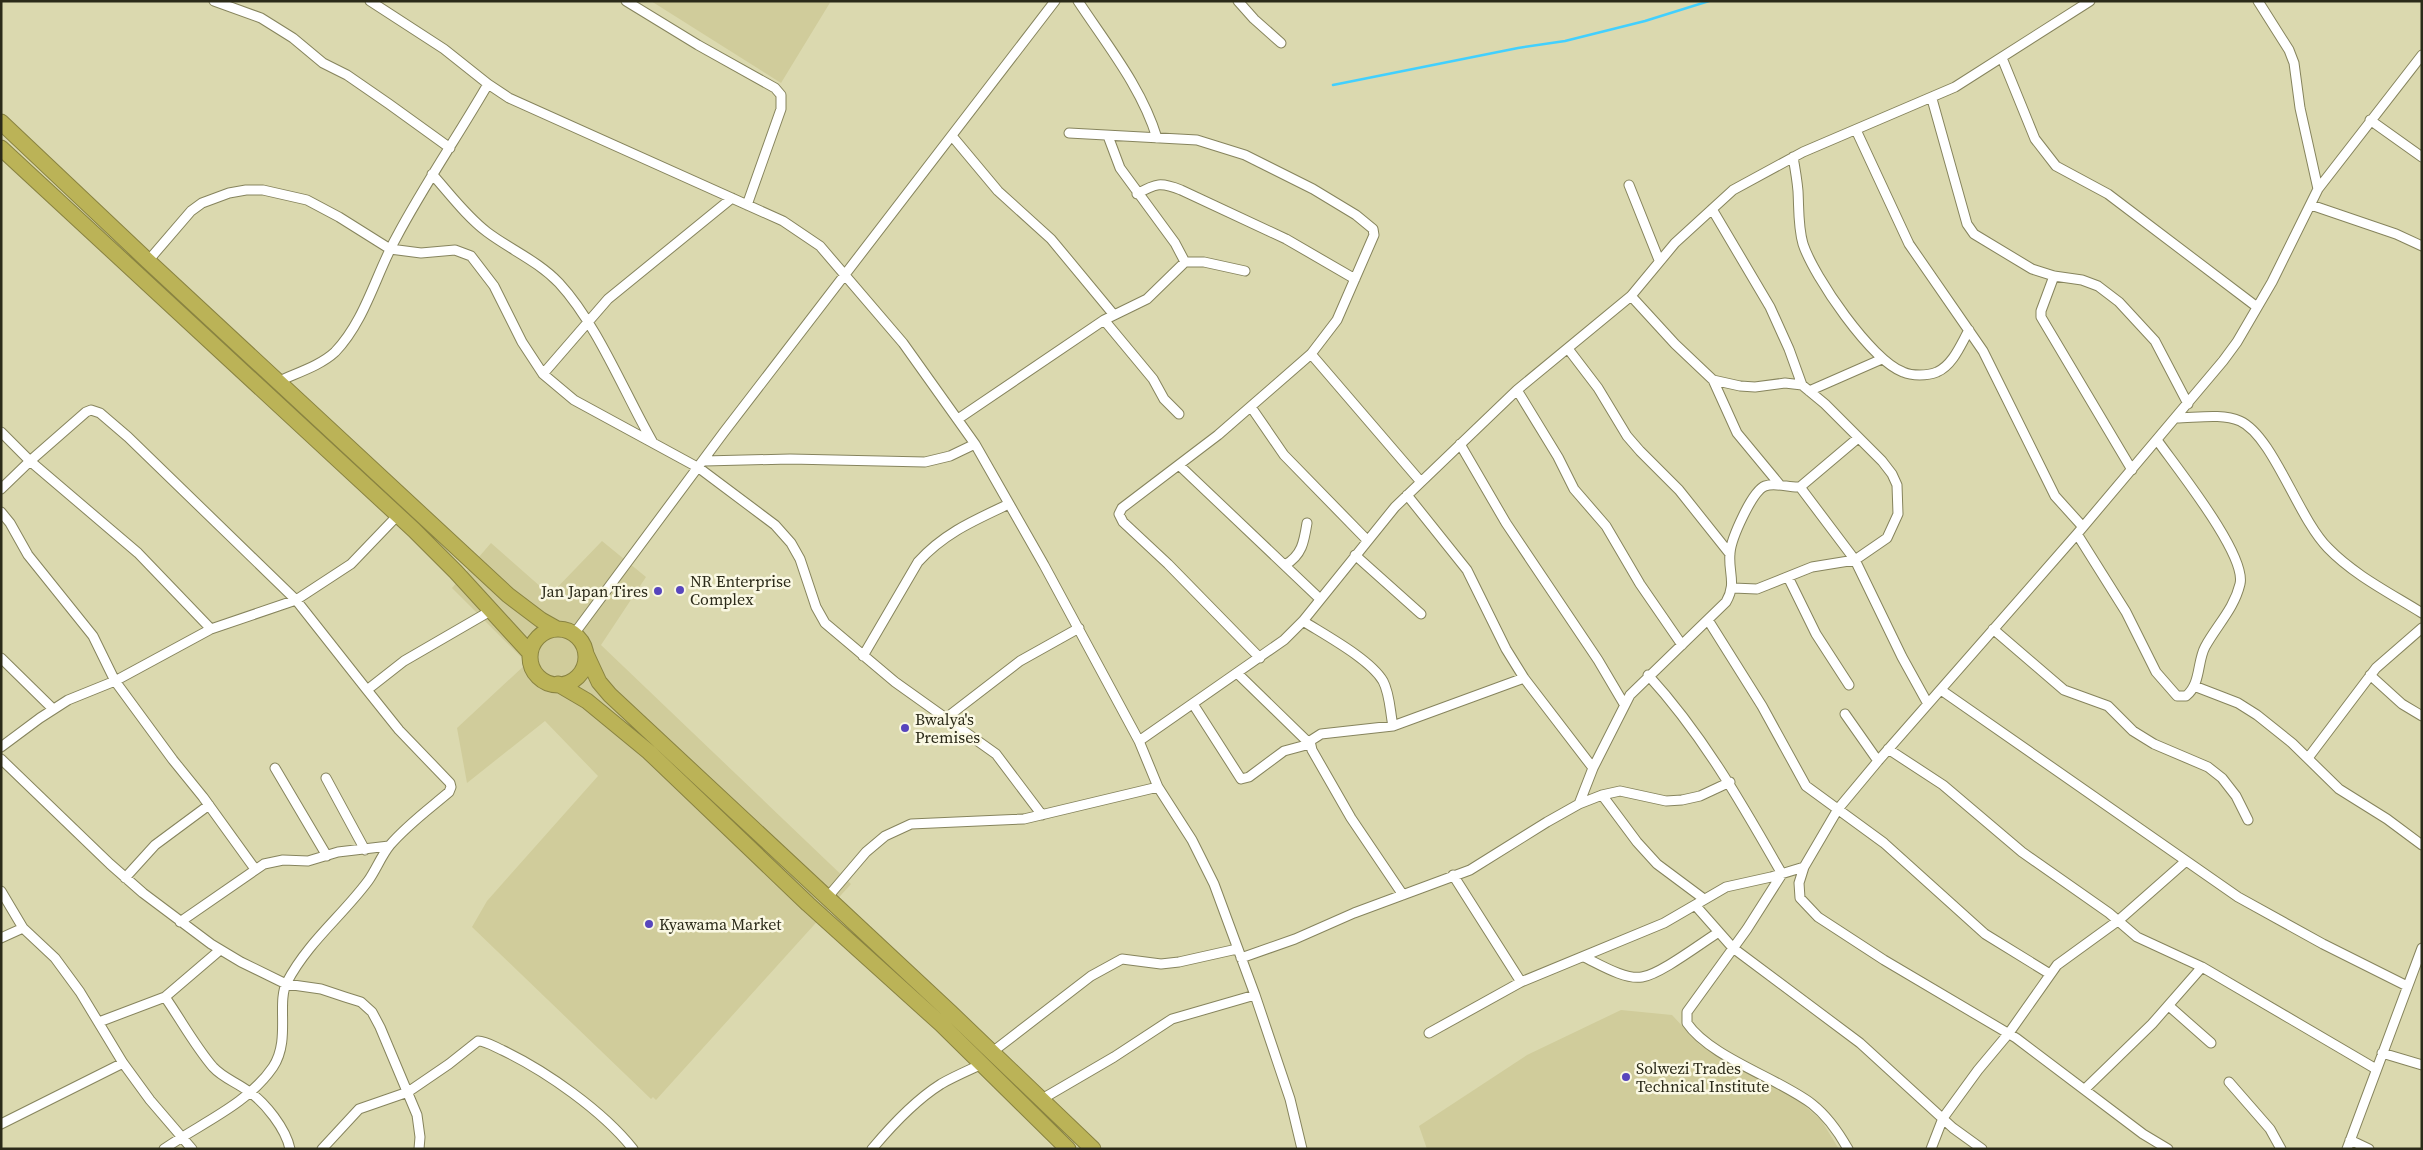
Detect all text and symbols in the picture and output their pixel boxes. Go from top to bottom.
place label: NR Enterprise Complex [690,570,791,610]
place label: Jan Japan Tires [540,580,648,602]
marker: NR Enterprise Complex [674,584,686,596]
marker: Jan Japan Tires [652,585,664,597]
place label: Bwalya's Premises [915,708,980,748]
marker: Bwalya's Premises [899,722,911,734]
place label: Kyawama Market [659,913,782,935]
marker: Kyawama Market [643,918,655,930]
place label: Solwezi Trades Technical Institute [1636,1057,1769,1097]
marker: Solwezi Trades Technical Institute [1620,1071,1632,1083]

